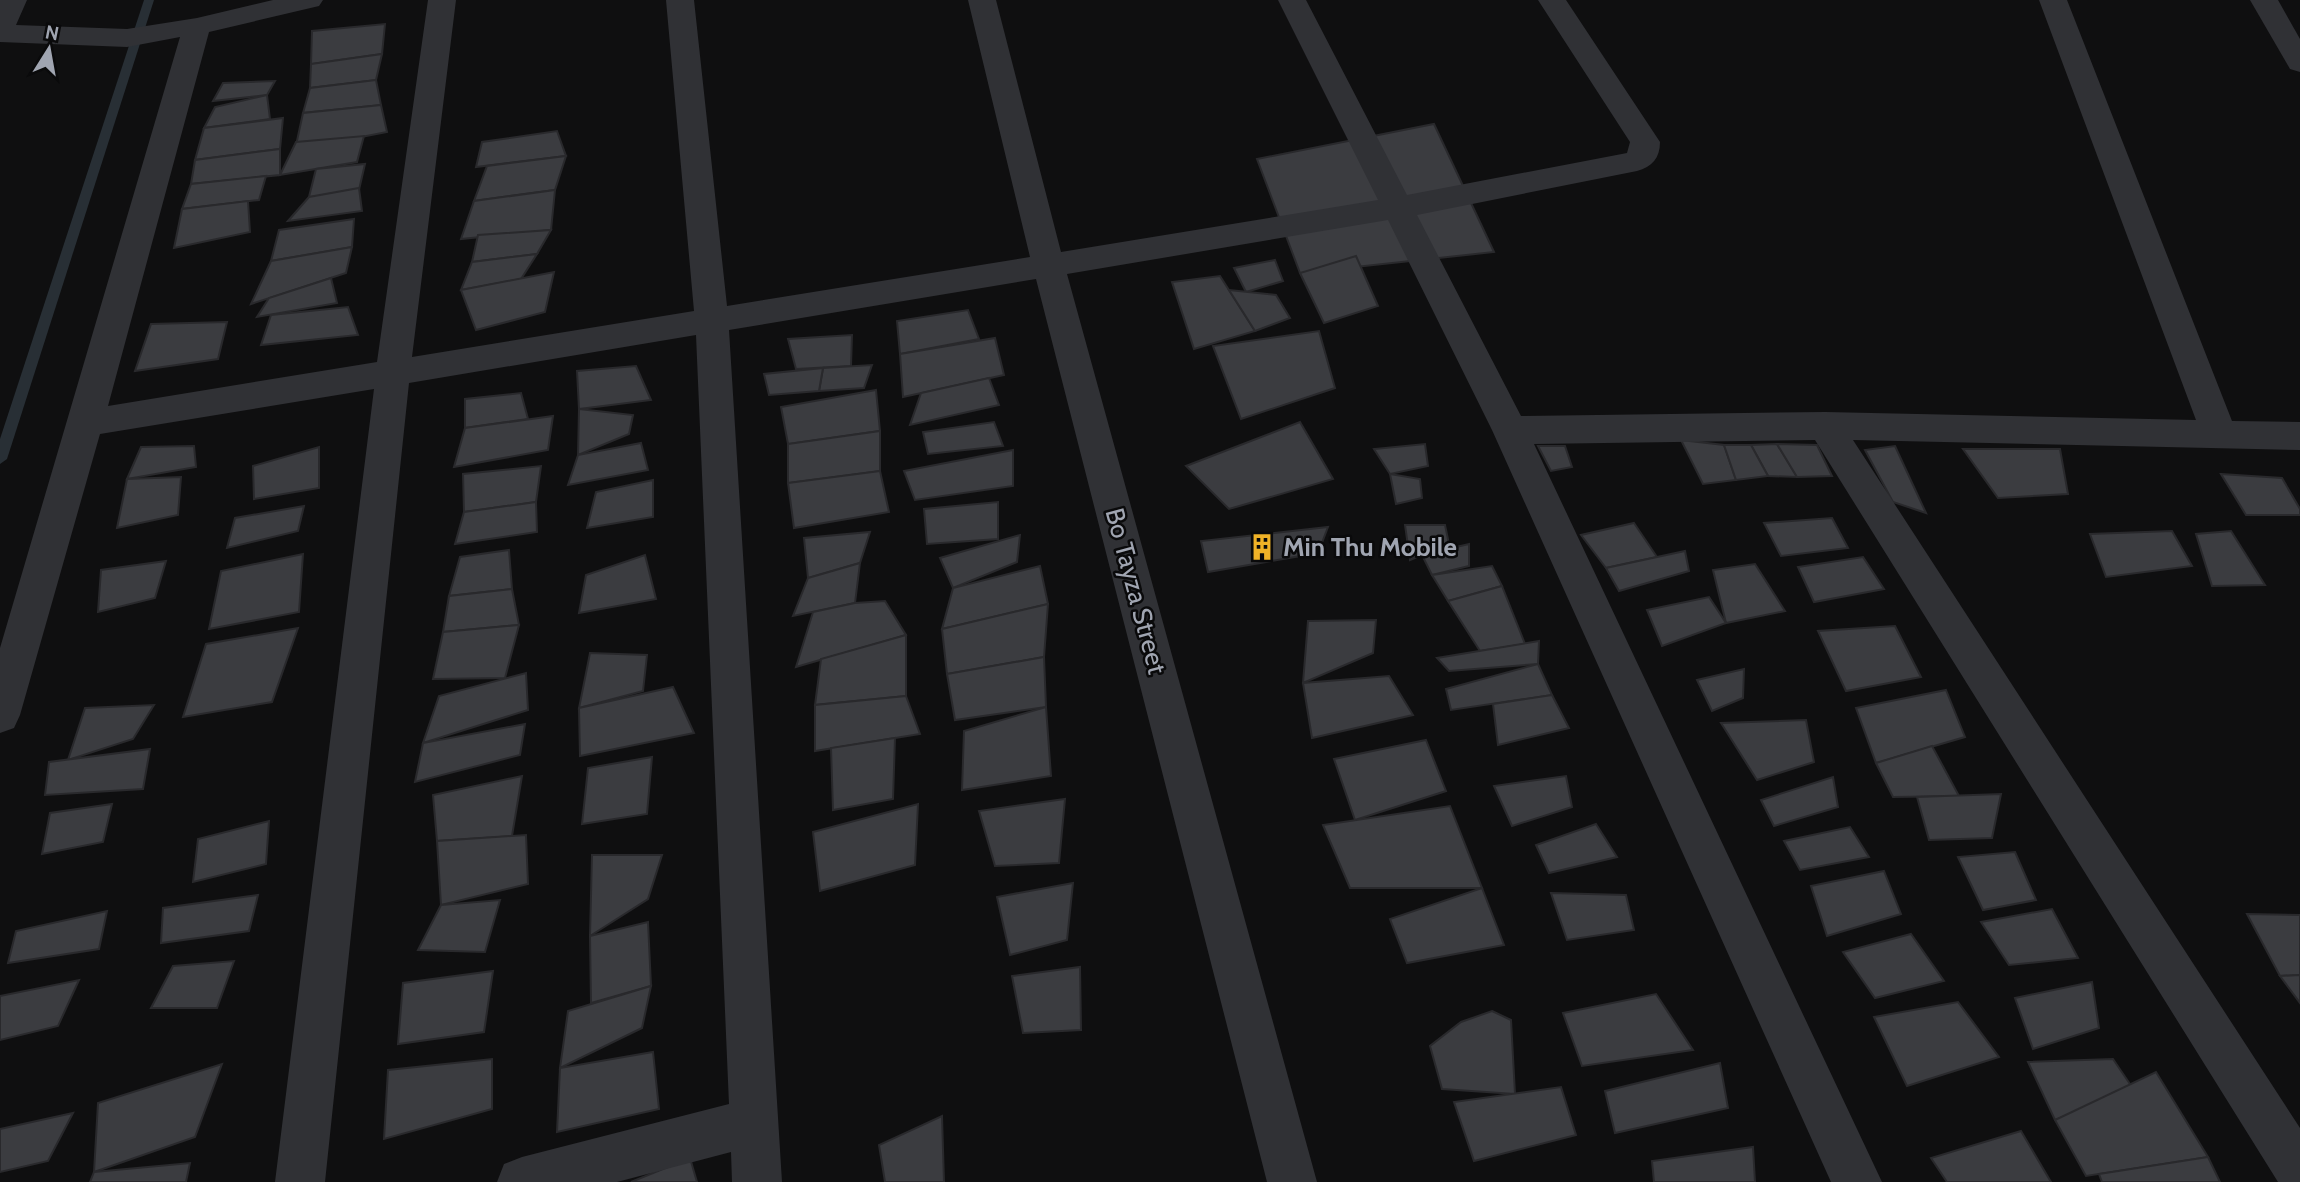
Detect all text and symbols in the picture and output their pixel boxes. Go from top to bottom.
north arrow [14,14,84,84]
text: N [43,20,61,45]
street label: Bo Tayza Street [1098,505,1174,678]
place label: Min Thu Mobile [1283,531,1457,563]
building icon: Min Thu Mobile [1247,532,1277,562]

